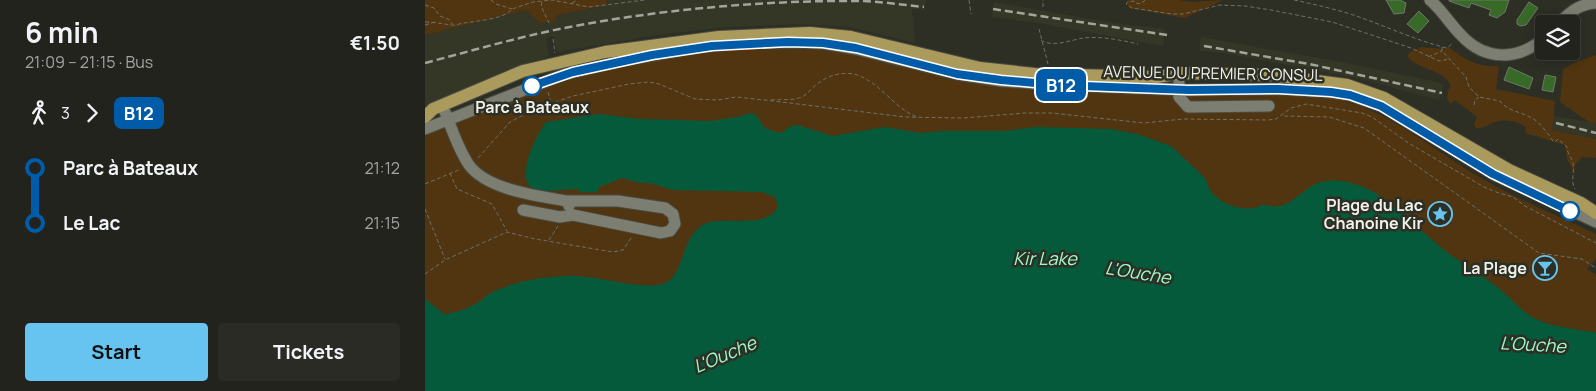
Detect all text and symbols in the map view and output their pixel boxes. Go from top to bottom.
text: 6 min [25,13,99,51]
map controls [1535,15,1580,60]
button: layers [1535,15,1580,60]
text: €1.50 [350,30,400,56]
text: 21:09 – 21:15 · Bus [25,51,153,73]
street label: AVENUE DU PREMIER CONSUL [1103,60,1323,86]
line badge: B12 [1032,69,1090,101]
text: B12 [1046,73,1076,97]
marker: Parc à Bateaux [522,76,542,96]
place label: Parc à Bateaux [475,96,589,118]
icon: walk [25,99,53,127]
icon: forward [78,99,106,127]
text: B12 [124,101,154,125]
text: 3 [61,102,70,124]
text: Parc à Bateaux [63,155,198,181]
text: 21:12 [364,157,400,179]
place label: Plage du Lac Chanoine Kir [1324,194,1423,234]
place icon: Plage du Lac Chanoine Kir [1427,201,1453,227]
unlabelled marker [1560,201,1580,221]
text: Le Lac [63,210,120,236]
text: 21:15 [364,212,400,234]
water label: Kir Lake [1013,246,1078,270]
water label: L'Ouche [1104,255,1174,289]
bar icon: La Plage [1532,255,1558,281]
place label: La Plage [1463,257,1527,279]
button: Start [25,323,208,381]
button: Tickets [218,323,400,381]
water label: L'Ouche [690,330,761,378]
water label: L'Ouche [1500,330,1568,358]

